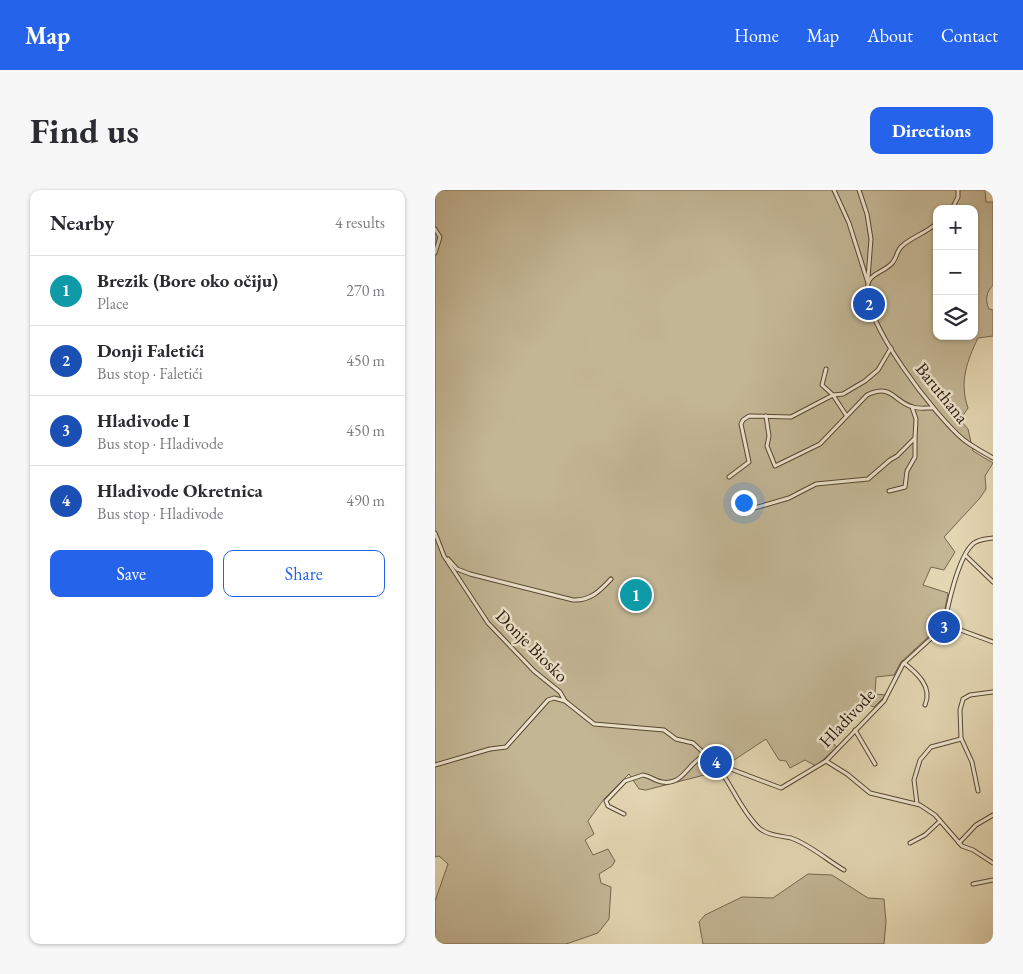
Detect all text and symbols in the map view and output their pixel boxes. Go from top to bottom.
text: Map [25,20,70,51]
text: Home [734,24,779,47]
text: Map [807,24,839,47]
text: About [867,24,913,47]
text: Contact [941,24,998,47]
button: Directions [870,107,993,154]
text: Find us [30,108,139,153]
map controls [933,205,978,340]
button: + [933,205,978,250]
text: Nearby [50,209,114,236]
text: 4 results [335,212,385,233]
button: − [933,250,978,295]
text: Brezik (Bore oko očiju) [97,268,278,293]
text: 1 [62,280,70,301]
text: 270 m [346,280,385,301]
pin: 2 [853,285,885,323]
text: Place [97,293,129,314]
button: layers [933,295,978,340]
text: Donji Faletići [97,338,204,363]
text: 2 [62,350,70,371]
text: 450 m [346,350,385,371]
street label: Baruthana [911,357,975,429]
text: Bus stop · Faletići [97,363,203,384]
text: Hladivode I [97,408,190,433]
text: 3 [62,420,70,441]
text: 450 m [346,420,385,441]
text: Bus stop · Hladivode [97,433,223,454]
text: Hladivode Okretnica [97,478,263,503]
text: 4 [62,490,70,511]
text: 490 m [346,490,385,511]
your location [731,490,757,516]
text: Bus stop · Hladivode [97,503,223,524]
button: Save [50,550,213,597]
button: Share [223,550,385,597]
pin: 1 [620,576,652,614]
street label: Donje Biosko [491,604,574,687]
pin: 3 [928,608,960,646]
street label: Hladivode [814,683,880,752]
pin: 4 [700,743,732,781]

